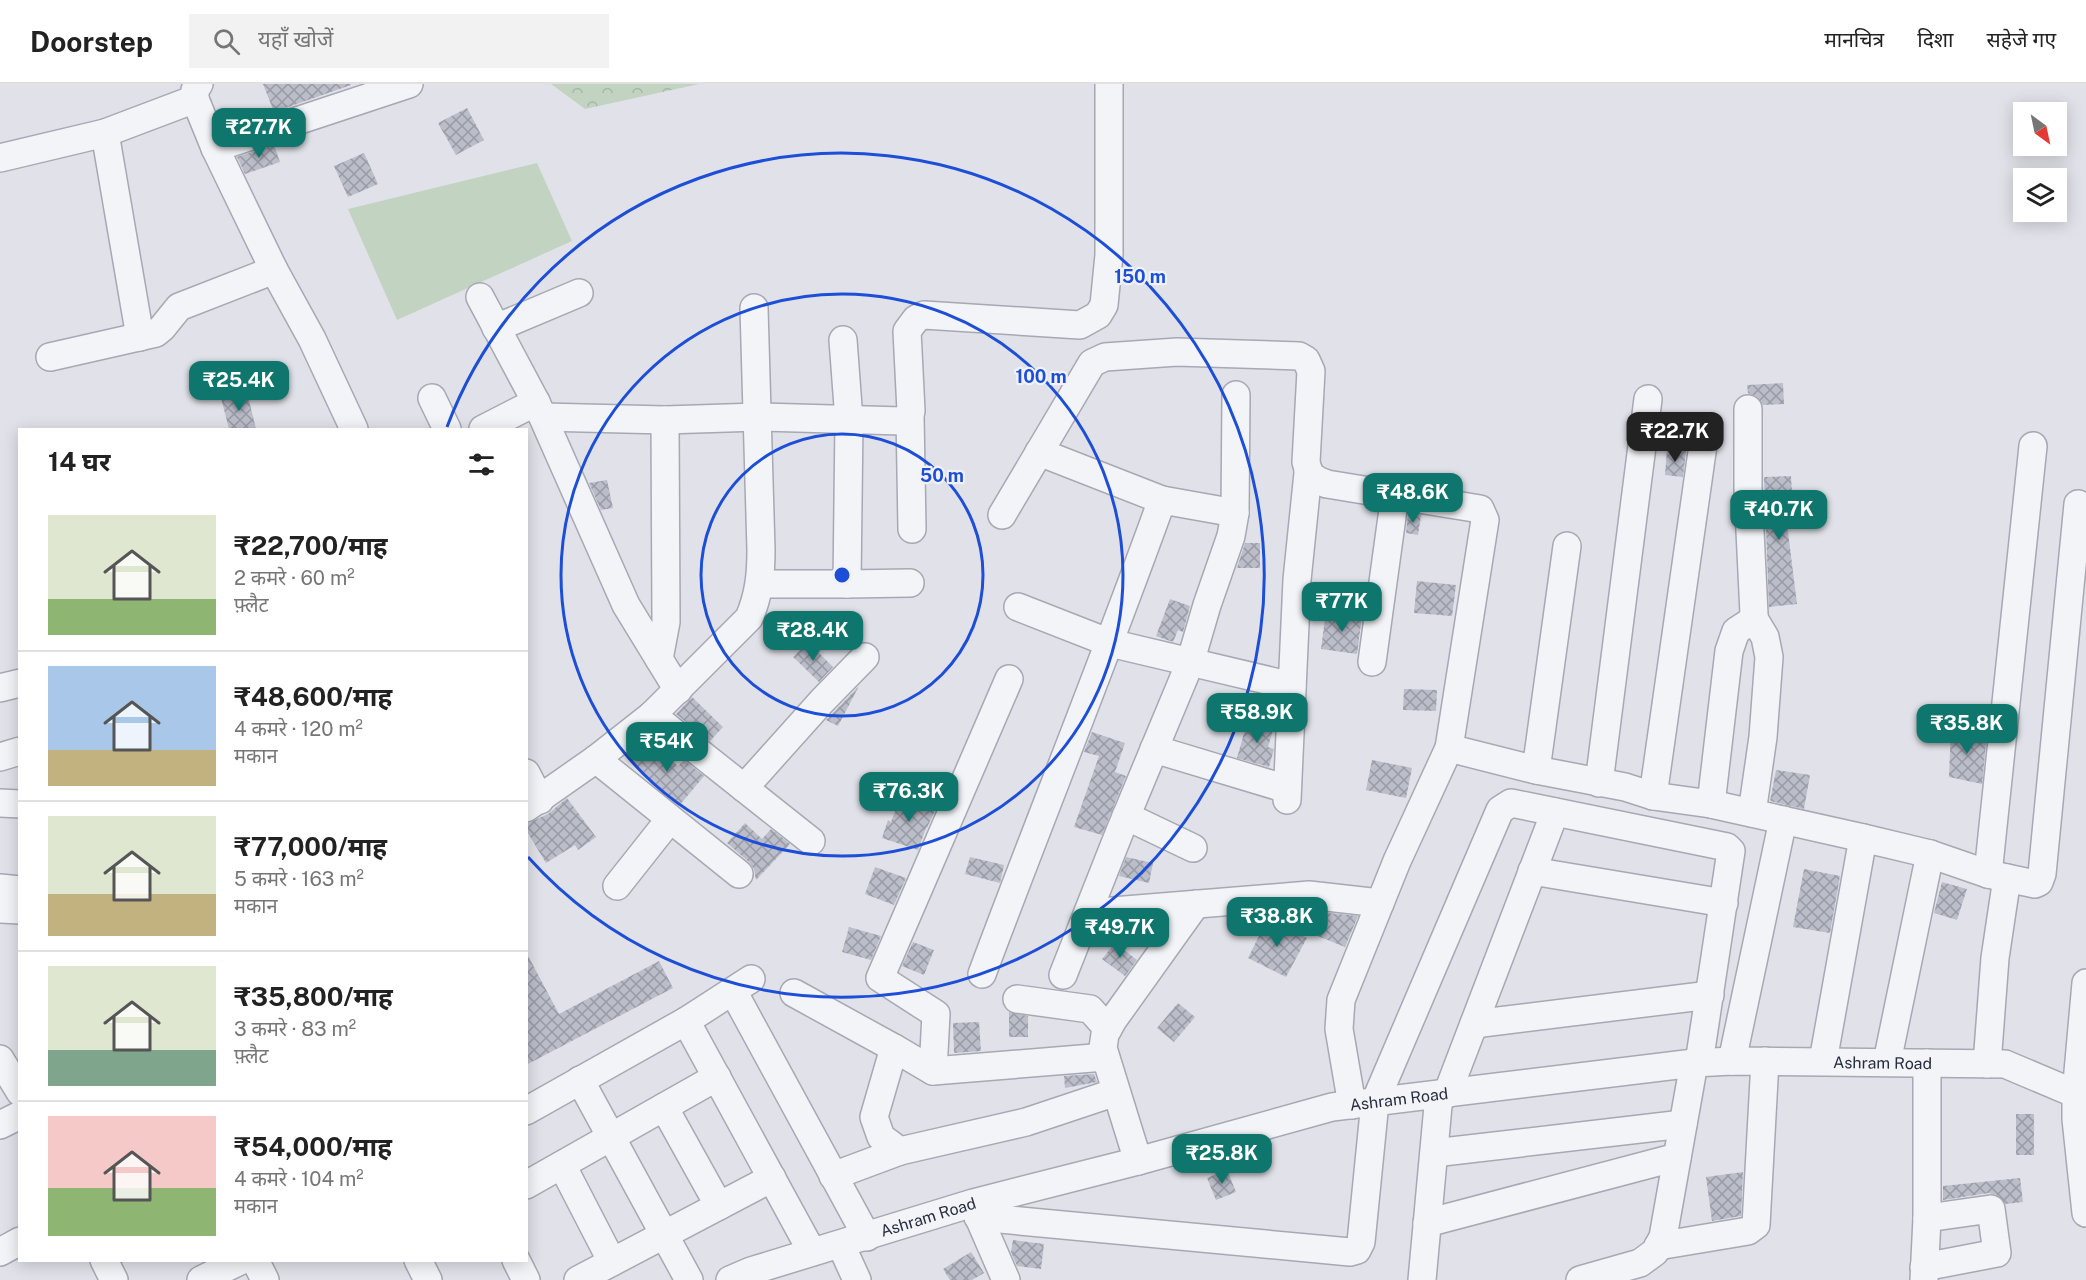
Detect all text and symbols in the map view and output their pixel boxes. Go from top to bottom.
search box [189,14,609,68]
text: Doorstep [30,25,153,58]
icon: search [210,25,243,58]
text: यहाँ खोजें [258,26,333,52]
text: मानचित्र [1824,27,1884,52]
text: दिशा [1917,27,1954,52]
text: सहेजे गए [1987,27,2056,52]
north arrow [2013,102,2067,156]
map controls [2013,102,2067,222]
pin: ₹27.7K [210,108,308,159]
text: ₹27.7K [226,115,292,139]
button: layers [2013,168,2067,222]
text: 150 m [1114,266,1166,287]
pin: ₹25.4K [190,361,288,412]
text: 100 m [1015,366,1067,387]
text: ₹25.4K [203,368,275,392]
pin: ₹22.7K [1626,412,1724,463]
text: ₹22.7K [1641,419,1709,443]
text: 14 घर [48,446,110,477]
icon: filters [465,448,498,481]
text: 50 m [920,465,964,486]
pin: ₹48.6K [1364,473,1462,524]
text: ₹48.6K [1377,480,1449,504]
pin: ₹40.7K [1730,490,1828,541]
text: ₹40.7K [1744,497,1814,521]
text: ₹22,700/माह [234,530,388,561]
icon: home [96,539,168,611]
centre of rings [832,565,852,585]
text: 2 कमरे · 60 m² [234,566,355,590]
pin: ₹77K [1306,582,1378,633]
text: ₹77K [1316,589,1368,613]
text: फ़्लैट [234,593,269,617]
pin: ₹28.4K [764,611,862,662]
text: ₹28.4K [777,618,849,642]
text: ₹48,600/माह [234,681,392,712]
icon: home [96,690,168,762]
pin: ₹58.9K [1208,693,1306,744]
text: ₹58.9K [1221,700,1293,724]
pin: ₹35.8K [1918,704,2016,755]
text: ₹35.8K [1931,711,2003,735]
text: 4 कमरे · 120 m² [234,717,363,741]
pin: ₹54K [631,722,703,773]
text: ₹54K [640,729,694,753]
text: मकान [234,744,278,768]
pin: ₹76.3K [860,772,958,823]
text: ₹76.3K [873,779,945,803]
text: ₹77,000/माह [234,831,387,862]
icon: home [96,840,168,912]
text: 5 कमरे · 163 m² [234,867,364,891]
text: मकान [234,894,278,918]
pin: ₹38.8K [1228,897,1326,948]
text: ₹38.8K [1241,904,1313,928]
pin: ₹49.7K [1071,908,1169,959]
text: ₹49.7K [1085,915,1155,939]
text: ₹35,800/माह [234,981,393,1012]
icon: home [96,990,168,1062]
text: 3 कमरे · 83 m² [234,1017,356,1041]
text: फ़्लैट [234,1044,269,1068]
street label: Ashram Road [1833,1053,1932,1073]
street label: Ashram Road [1349,1083,1449,1114]
text: ₹54,000/माह [234,1131,392,1162]
pin: ₹25.8K [1173,1134,1271,1185]
icon: home [96,1140,168,1212]
text: ₹25.8K [1186,1141,1258,1165]
text: 4 कमरे · 104 m² [234,1167,364,1191]
street label: Ashram Road [878,1193,978,1240]
text: मकान [234,1194,278,1218]

